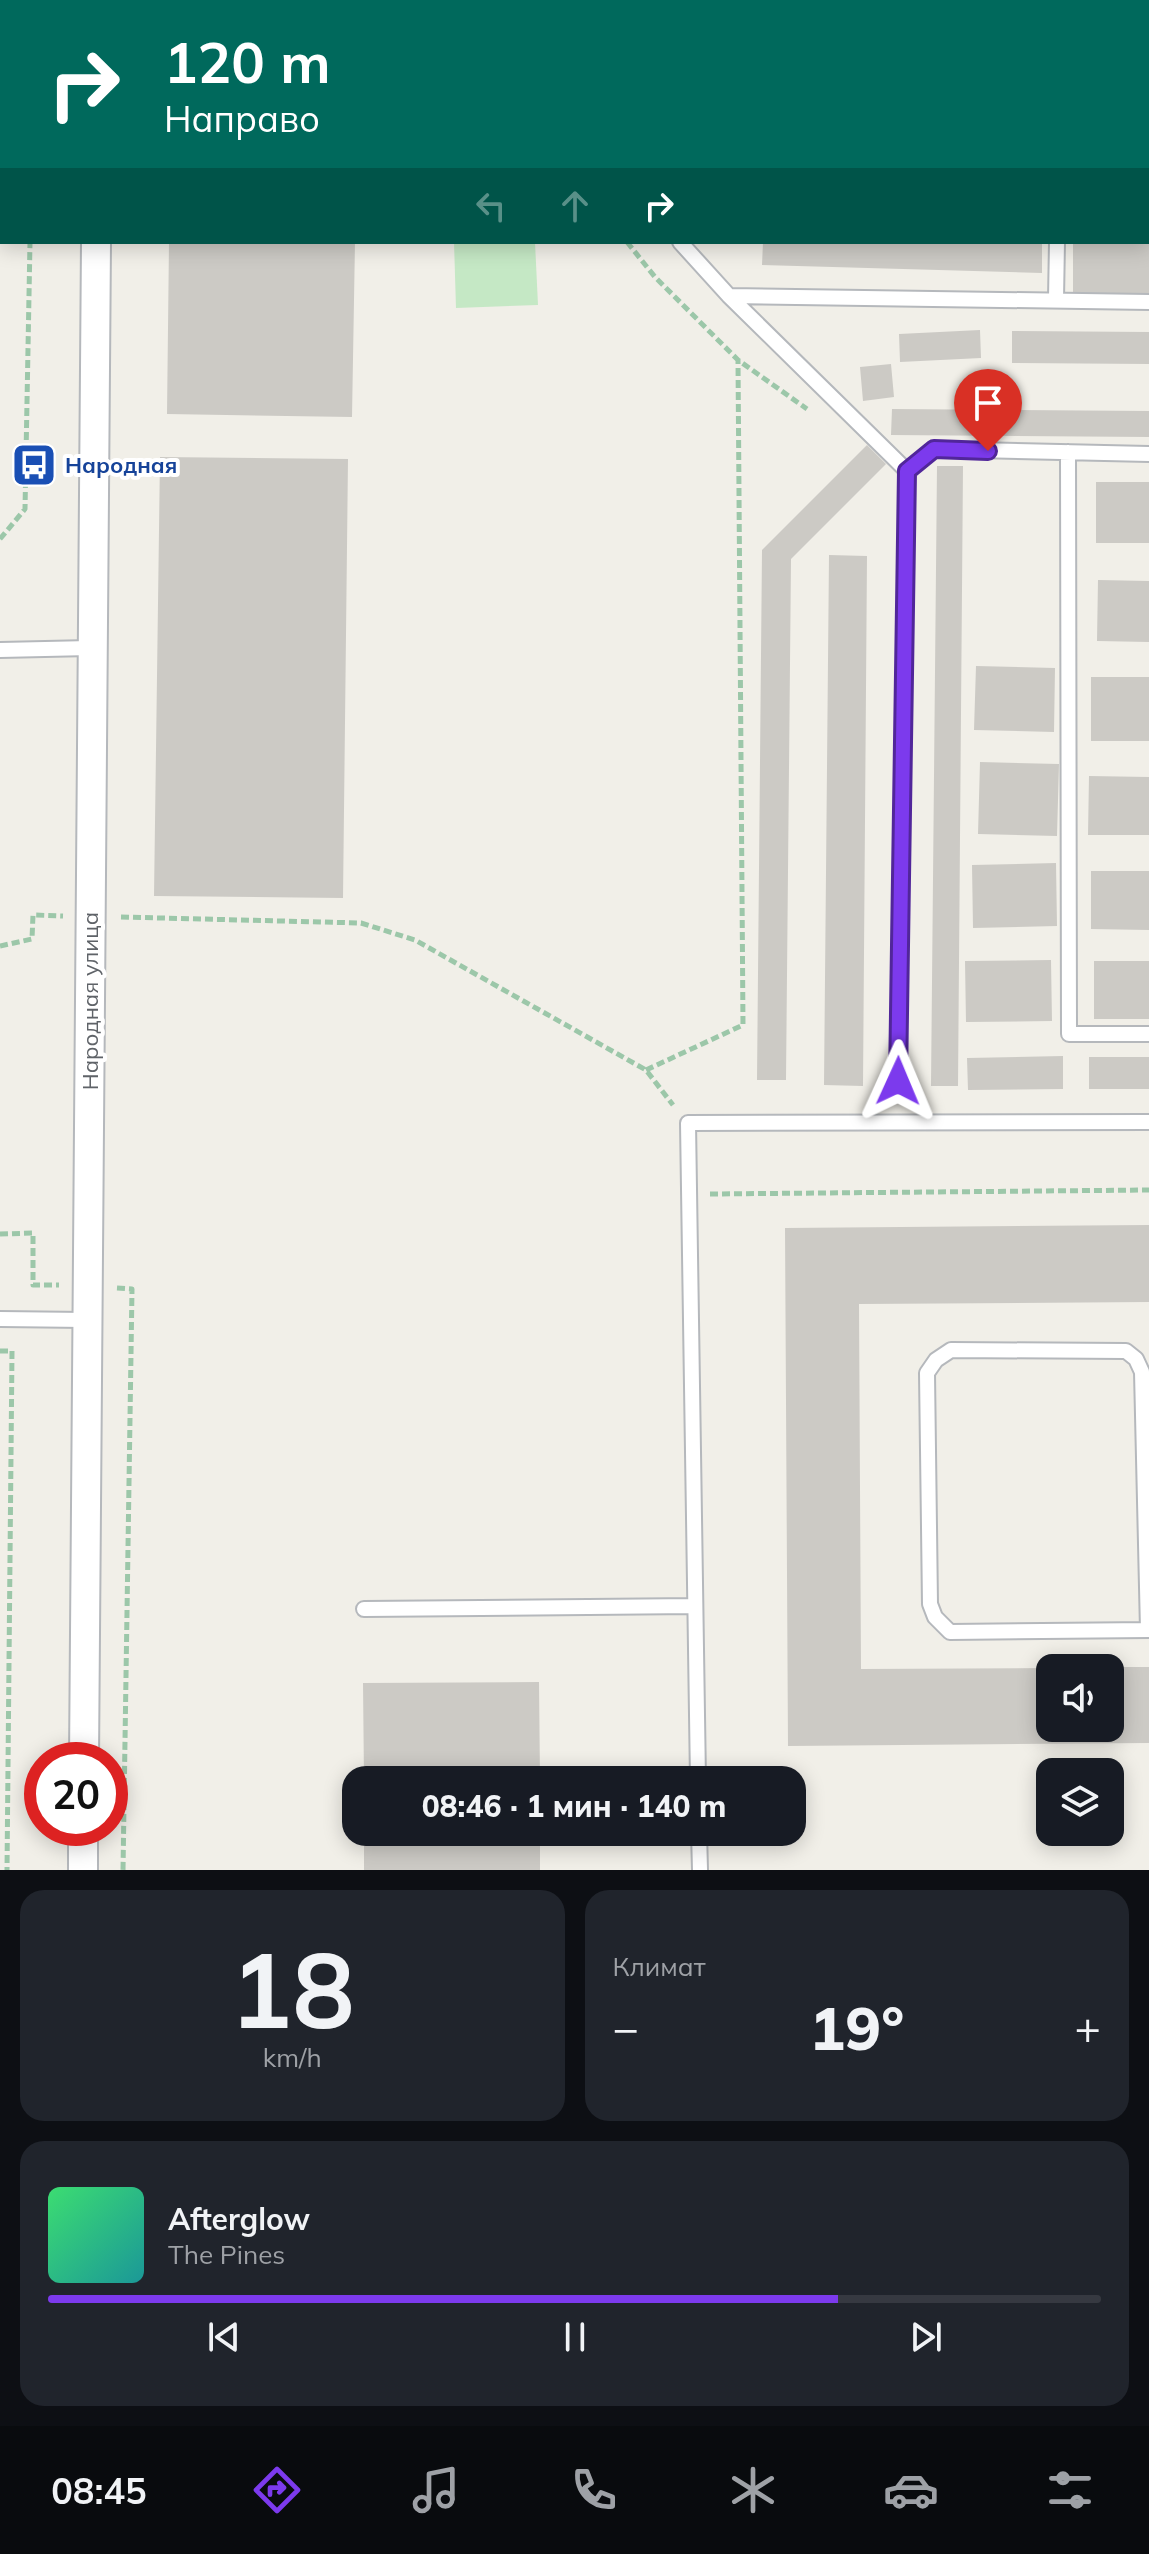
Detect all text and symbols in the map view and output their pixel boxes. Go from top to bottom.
text: 120 m [164,27,331,97]
icon: right [32,32,136,136]
text: Направо [164,96,320,141]
icon: left [469,184,513,228]
icon: ahead [553,184,597,228]
icon: right [637,184,681,228]
pin [954,369,1022,451]
icon: arrive [966,381,1010,425]
bus stop icon: Народная [10,441,58,489]
place label: Народная [65,451,177,479]
street label: Народная улица [76,912,104,1090]
position arrow [856,1039,940,1123]
map controls [1036,1654,1124,1846]
button: sound [1036,1654,1124,1742]
speed limit sign: 20 [24,1742,128,1846]
button: layers [1036,1758,1124,1846]
text: 08:46 · 1 мин · 140 m [422,1787,726,1825]
text: 18 [230,1923,355,2054]
text: Климат [613,1950,706,1983]
text: 19° [809,1990,904,2065]
text: − [613,2000,639,2055]
text: + [1075,2000,1101,2055]
text: km/h [263,2041,322,2074]
text: Afterglow [168,2200,310,2238]
text: The Pines [168,2238,285,2271]
icon: previous [202,2315,246,2359]
icon: pause [553,2315,597,2359]
icon: next [904,2315,948,2359]
icon: directions [249,2462,305,2518]
icon: music [408,2462,464,2518]
icon: phone [566,2462,622,2518]
icon: climate [725,2462,781,2518]
icon: car [883,2462,939,2518]
icon: filters [1042,2462,1098,2518]
text: 08:45 [51,2468,147,2513]

